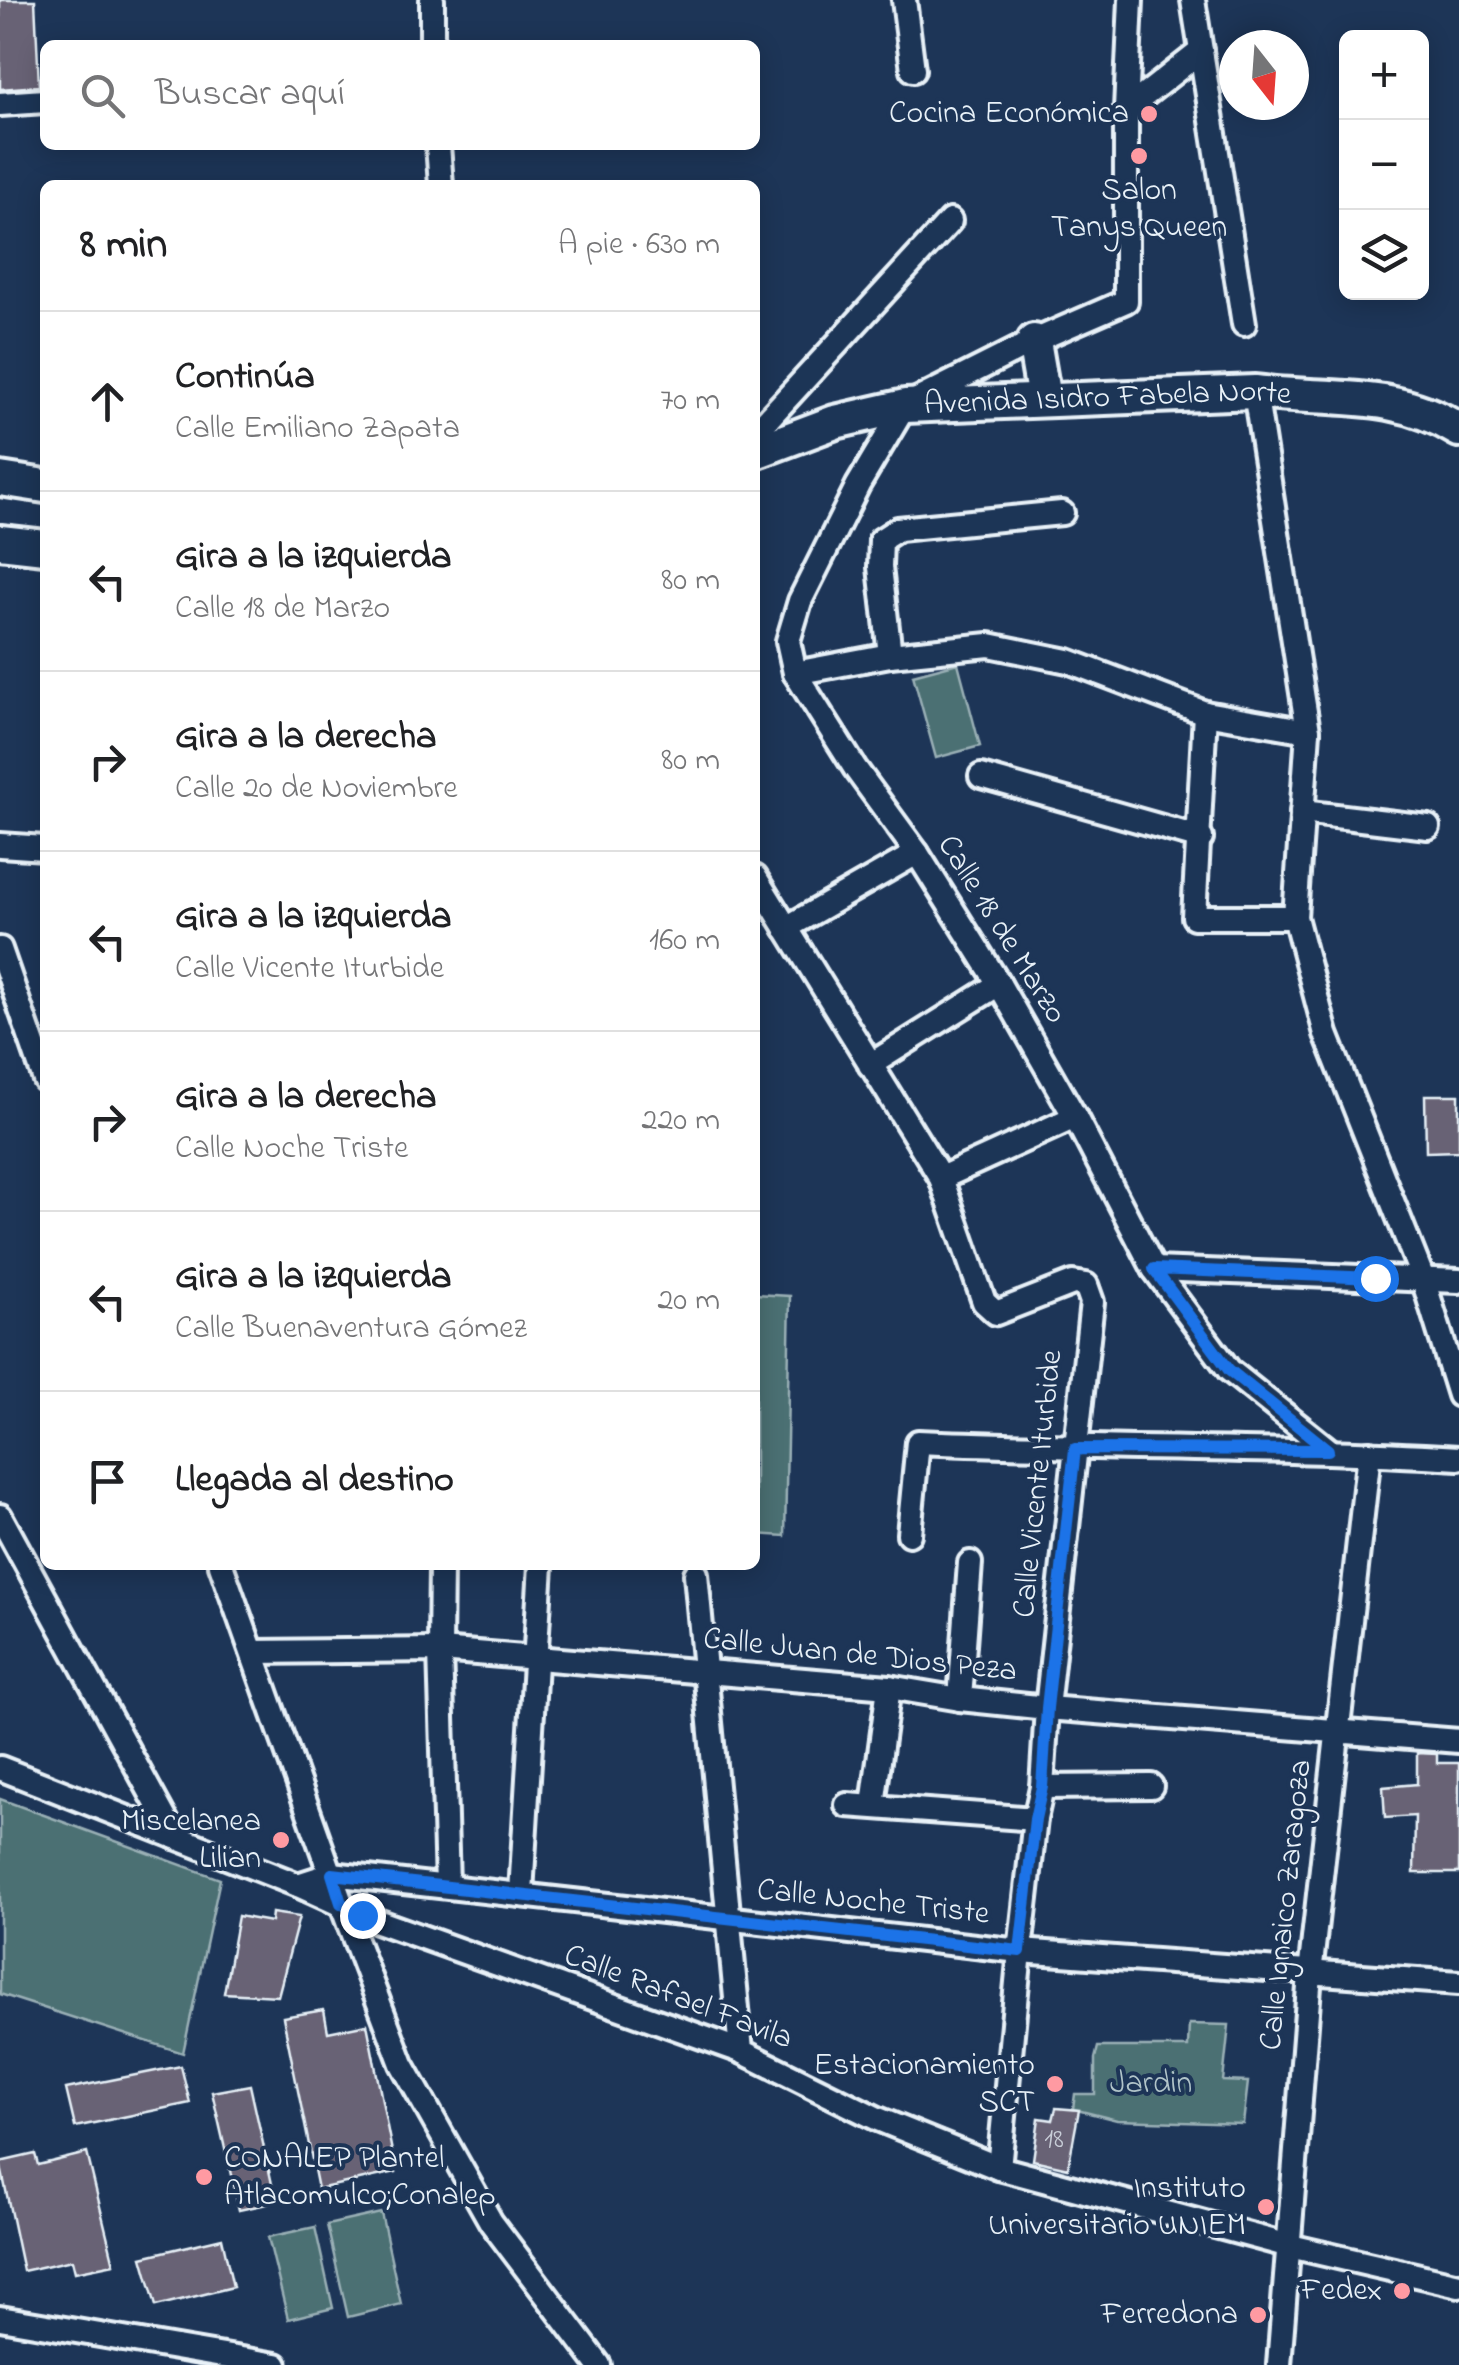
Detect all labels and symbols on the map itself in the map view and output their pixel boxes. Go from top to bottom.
north arrow [1219,30,1309,120]
place label: Cocina Económica [889,91,1129,138]
marker: Cocina Económica [1138,103,1160,125]
marker: Salon Tanys Queen [1128,145,1150,167]
place label: Salon Tanys Queen [1051,168,1227,252]
street label: Avenida Isidro Fabela Norte [923,368,1293,429]
street label: Calle 18 de Marzo [924,826,1078,1034]
route start [1353,1256,1399,1302]
street label: Calle Vicente Iturbide [1002,1347,1077,1620]
street label: Calle Juan de Dios Peza [701,1616,1019,1696]
street label: Calle Ignaico Zaragoza [1248,1757,1326,2053]
place label: Miscelanea Lilian [121,1799,261,1883]
marker: Miscelanea Lilian [270,1829,292,1851]
street label: Calle Noche Triste [755,1867,992,1939]
route end [340,1893,386,1939]
street label: Calle Rafael Favila [557,1933,799,2063]
place label: Estacionamiento SCT [814,2043,1035,2127]
park label: Jardin [1110,2061,1192,2108]
marker: Estacionamiento SCT [1044,2073,1066,2095]
house number: 18 [1044,2120,1064,2161]
place label: CONALEP Plantel Atlacomulco;Conalep [224,2136,496,2220]
marker: CONALEP Plantel Atlacomulco;Conalep [193,2166,215,2188]
place label: Instituto Universitario UNIEM [988,2166,1246,2250]
marker: Instituto Universitario UNIEM [1255,2196,1277,2218]
place label: Fedex [1299,2268,1382,2315]
marker: Fedex [1391,2280,1413,2302]
place label: Ferredona [1100,2292,1238,2339]
marker: Ferredona [1247,2304,1269,2326]

